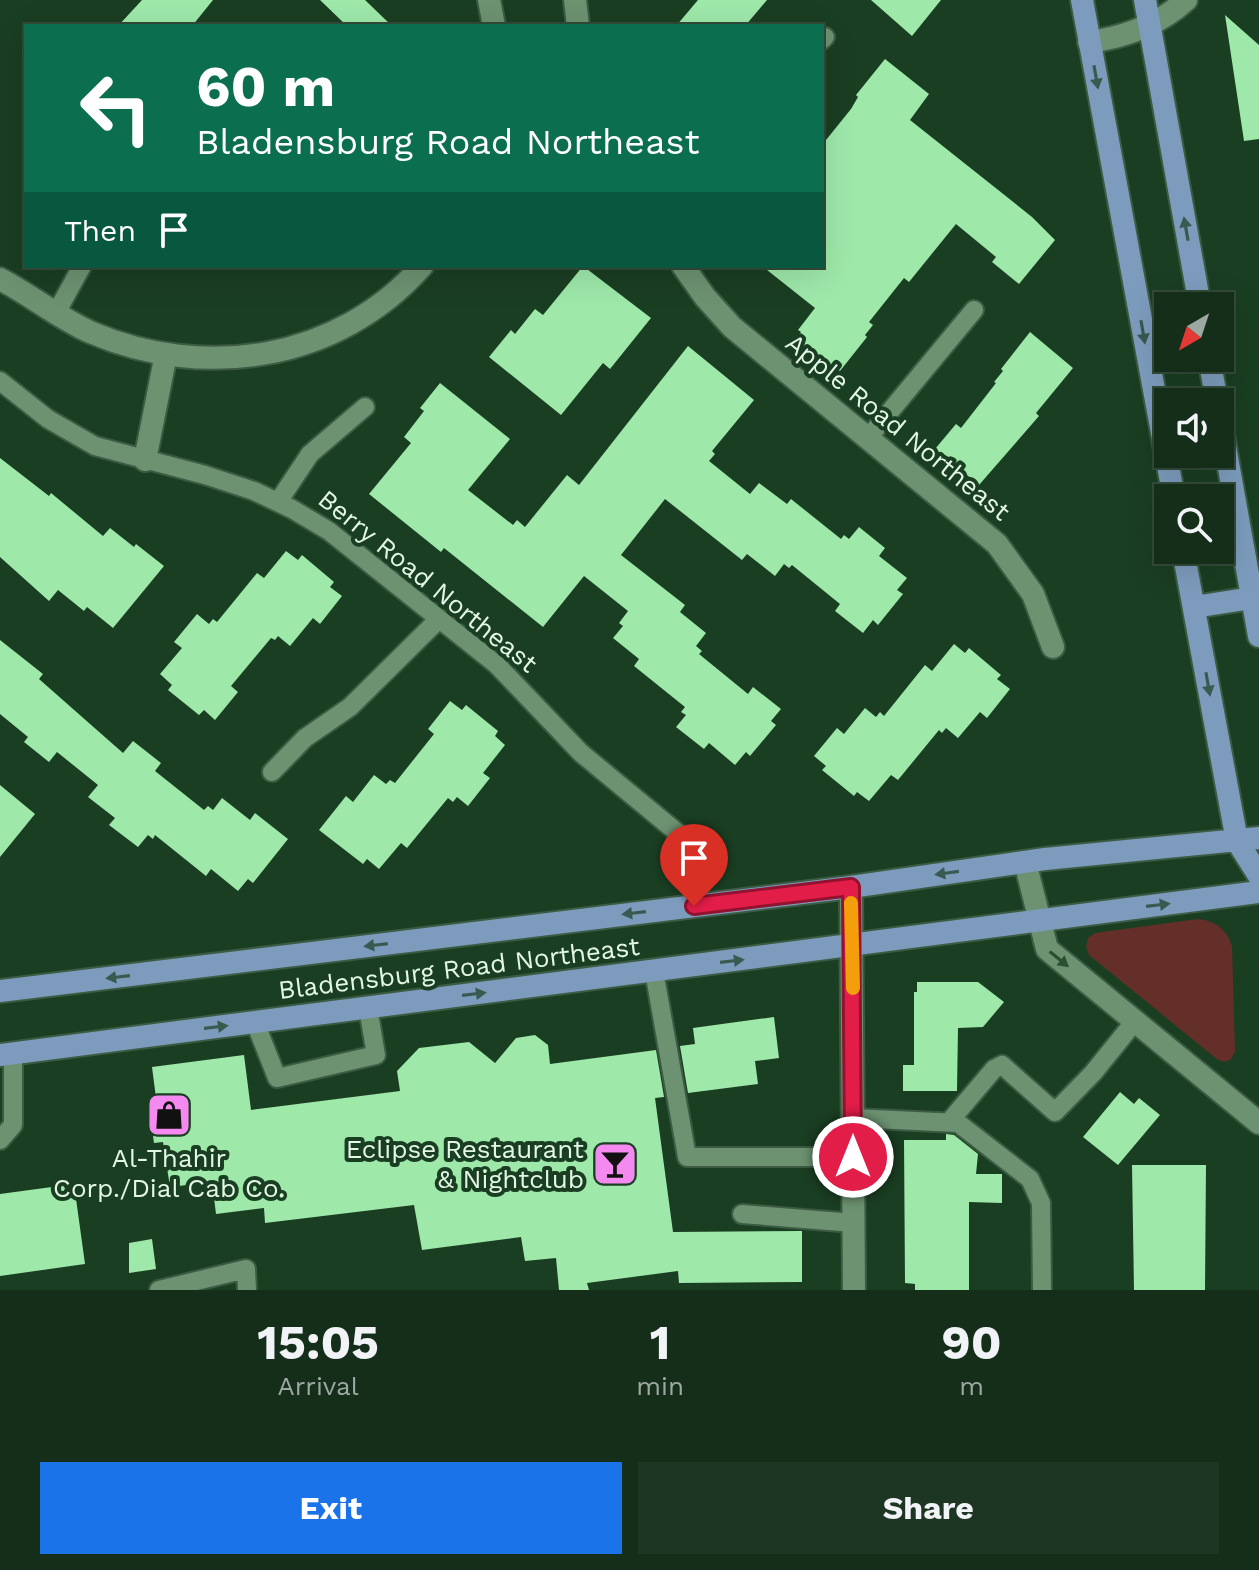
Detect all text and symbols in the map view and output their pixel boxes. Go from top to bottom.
text: 60 m [196,54,335,120]
icon: left [64,56,168,160]
one-way arrow [1090,64,1102,89]
text: Bladensburg Road Northeast [196,121,700,163]
icon: arrive [152,208,196,252]
text: Then [64,213,136,248]
one-way arrow [1180,216,1192,241]
north arrow [1154,292,1234,372]
map controls [1154,292,1234,564]
one-way arrow [1138,320,1150,345]
street label: Apple Road Northeast [780,327,1016,527]
button: sound [1154,388,1234,468]
street label: Berry Road Northeast [313,484,544,679]
button: search [1154,484,1234,564]
one-way arrow [1202,671,1215,696]
pin [660,824,728,906]
icon: arrive [672,836,716,880]
one-way arrow [935,867,960,880]
one-way arrow [1146,898,1171,911]
one-way arrow [621,907,646,920]
street label: Bladensburg Road Northeast [277,931,641,1005]
one-way arrow [363,939,388,952]
one-way arrow [1049,951,1069,967]
one-way arrow [720,954,745,967]
one-way arrow [105,970,130,983]
one-way arrow [462,987,487,1000]
one-way arrow [204,1021,229,1034]
shop icon: Al-Thahir Corp./Dial Cab Co. [145,1091,193,1139]
position arrow [811,1115,895,1199]
place label: Eclipse Restaurant & Nightclub [346,1134,584,1194]
bar icon: Eclipse Restaurant & Nightclub [591,1140,639,1188]
place label: Al-Thahir Corp./Dial Cab Co. [53,1143,285,1203]
text: 15:05 [257,1314,379,1371]
text: 1 [650,1314,671,1371]
text: 90 [941,1314,1002,1371]
text: Arrival [278,1371,359,1401]
text: min [636,1371,684,1401]
text: m [959,1371,984,1401]
button: Exit [40,1462,622,1554]
button: Share [638,1462,1219,1554]

